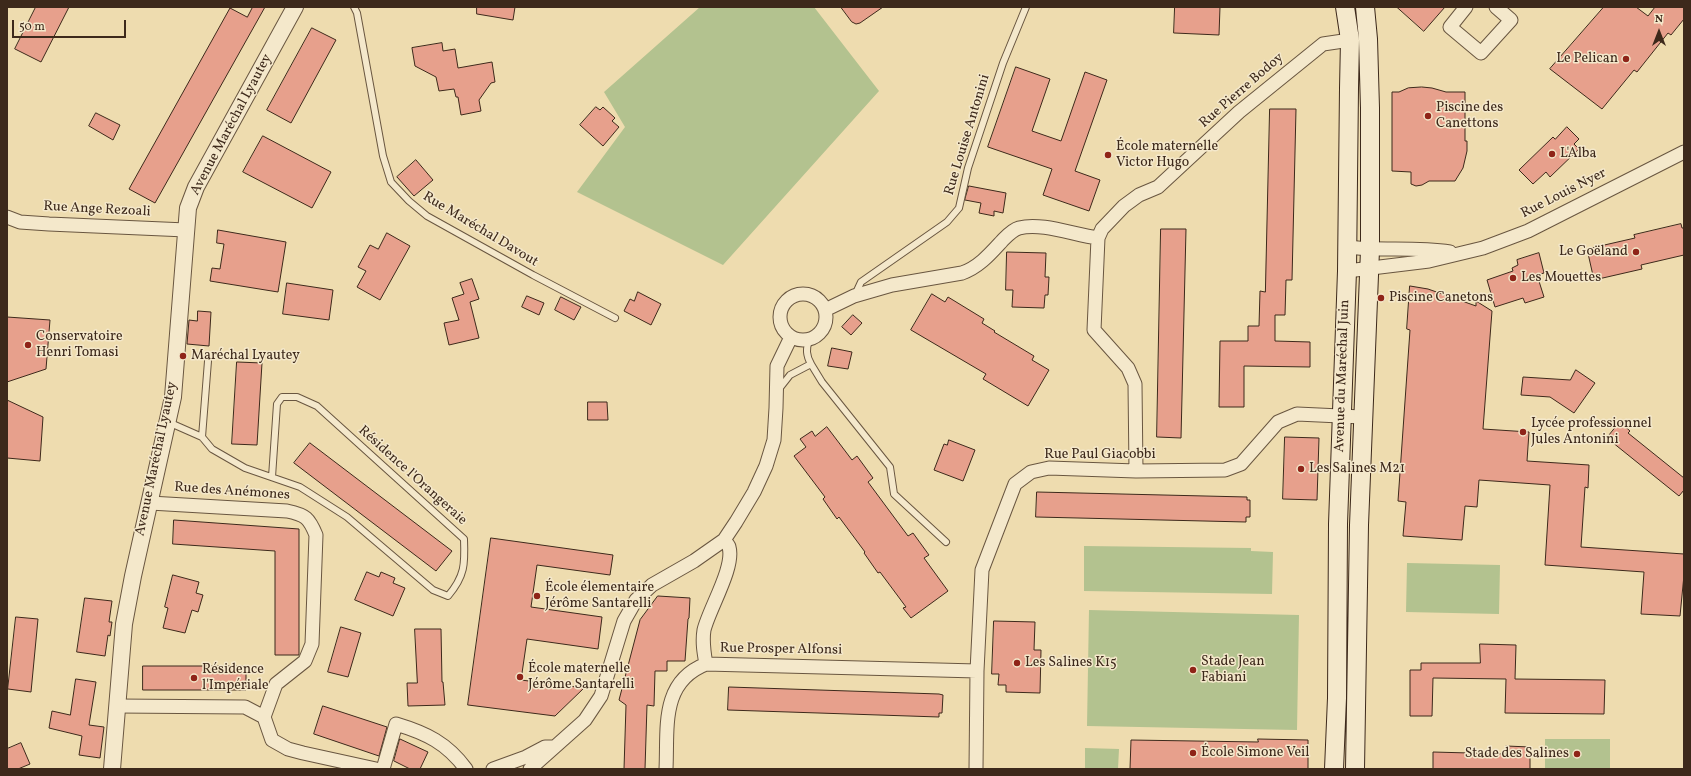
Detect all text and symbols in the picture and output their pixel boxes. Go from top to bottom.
scale bar [14,12,128,38]
north arrow [1639,12,1679,52]
text: N [1655,12,1663,27]
text: 50 m [19,19,45,35]
street label: Rue Pierre Bodoy [1196,50,1288,132]
place label: Le Pelican [1556,51,1618,67]
street label: Avenue Maréchal Lyautey [188,52,276,198]
marker: Le Pelican [1621,54,1631,64]
street label: Rue Louise Antonini [942,73,994,197]
place label: Piscine des Canettons [1436,100,1503,132]
marker: Piscine des Canettons [1423,111,1433,121]
place label: École maternelle Victor Hugo [1116,139,1218,172]
place label: L'Alba [1560,146,1596,162]
marker: L'Alba [1547,149,1557,159]
marker: École maternelle Victor Hugo [1103,150,1113,160]
street label: Rue Louis Nyer [1519,165,1609,223]
street label: Rue Maréchal Davout [419,189,541,271]
street label: Rue Ange Rezoali [43,199,151,221]
place label: Le Goëland [1559,244,1628,260]
marker: Le Goëland [1631,247,1641,257]
place label: Les Mouettes [1521,270,1601,286]
marker: Les Mouettes [1508,273,1518,283]
place label: Piscine Canetons [1389,290,1493,306]
marker: Piscine Canetons [1376,293,1386,303]
street label: Avenue du Maréchal Juin [1332,299,1354,453]
place label: Conservatoire Henri Tomasi [36,329,123,362]
marker: Conservatoire Henri Tomasi [23,340,33,350]
place label: Maréchal Lyautey [191,348,300,364]
marker: Maréchal Lyautey [178,351,188,361]
street label: Avenue Maréchal Lyautey [132,380,182,538]
place label: Lycée professionnel Jules Antonini [1531,416,1652,448]
street label: Résidence l'Orangeraie [354,423,470,529]
marker: Lycée professionnel Jules Antonini [1518,427,1528,437]
street label: Rue Paul Giacobbi [1044,447,1156,463]
place label: Les Salines M21 [1309,461,1405,477]
marker: Les Salines M21 [1296,464,1306,474]
street label: Rue des Anémones [174,480,290,504]
place label: École élementaire Jérôme Santarelli [545,580,654,612]
marker: École élementaire Jérôme Santarelli [532,591,542,601]
street label: Rue Prosper Alfonsi [720,641,842,659]
place label: Stade Jean Fabiani [1201,654,1265,686]
place label: Les Salines K15 [1025,655,1117,671]
marker: Les Salines K15 [1012,658,1022,668]
place label: École maternelle Jérôme Santarelli [528,661,634,694]
place label: Résidence l'Impériale [202,662,269,694]
marker: Stade Jean Fabiani [1188,665,1198,675]
marker: École maternelle Jérôme Santarelli [515,672,525,682]
marker: Résidence l'Impériale [189,673,199,683]
place label: École Simone Veil [1201,745,1309,761]
place label: Stade des Salines [1465,746,1569,762]
marker: École Simone Veil [1188,748,1198,758]
marker: Stade des Salines [1572,749,1582,759]

